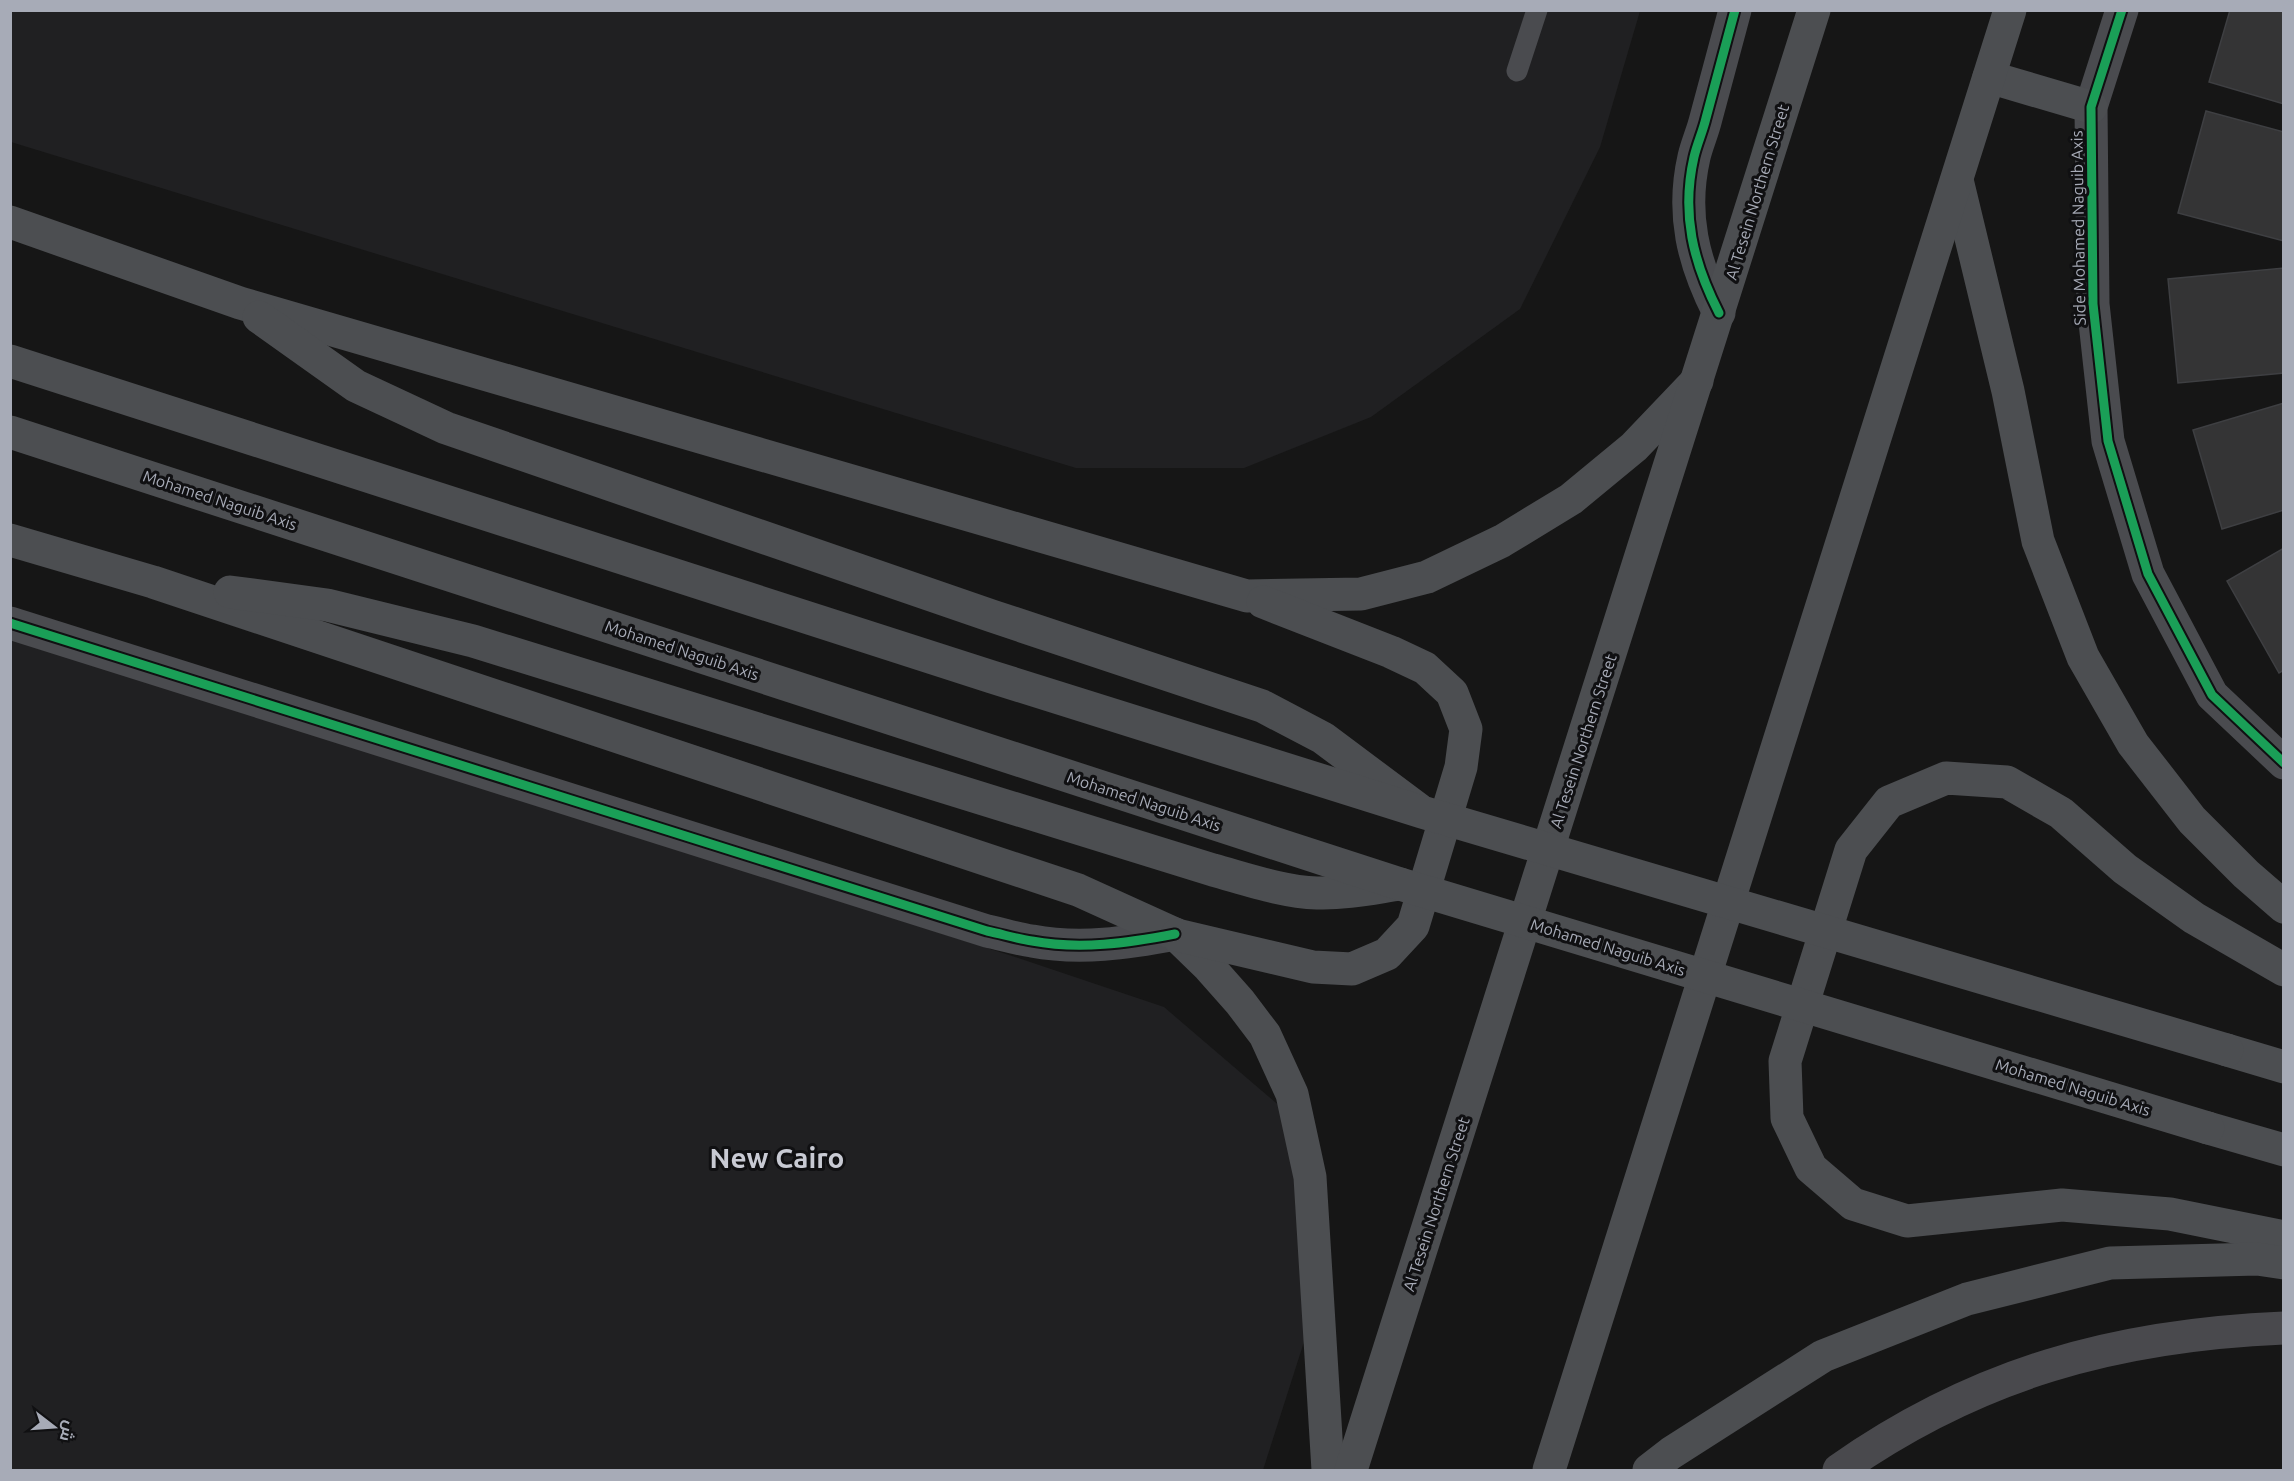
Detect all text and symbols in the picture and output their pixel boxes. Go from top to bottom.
street label: Al Tesein Northern Street [1722,102,1792,282]
street label: Side Mohamed Naguib Axis [2067,130,2089,326]
street label: Mohamed Naguib Axis [141,467,299,533]
street label: Mohamed Naguib Axis [603,617,761,683]
street label: Al Tesein Northern Street [1546,651,1620,830]
street label: Mohamed Naguib Axis [1065,768,1223,834]
street label: Mohamed Naguib Axis [1528,915,1688,979]
street label: Mohamed Naguib Axis [1993,1055,2153,1119]
street label: Al Tesein Northern Street [1399,1114,1473,1293]
district label: New Cairo [710,1142,844,1173]
north arrow [24,1397,84,1457]
text: ش [56,1419,80,1444]

